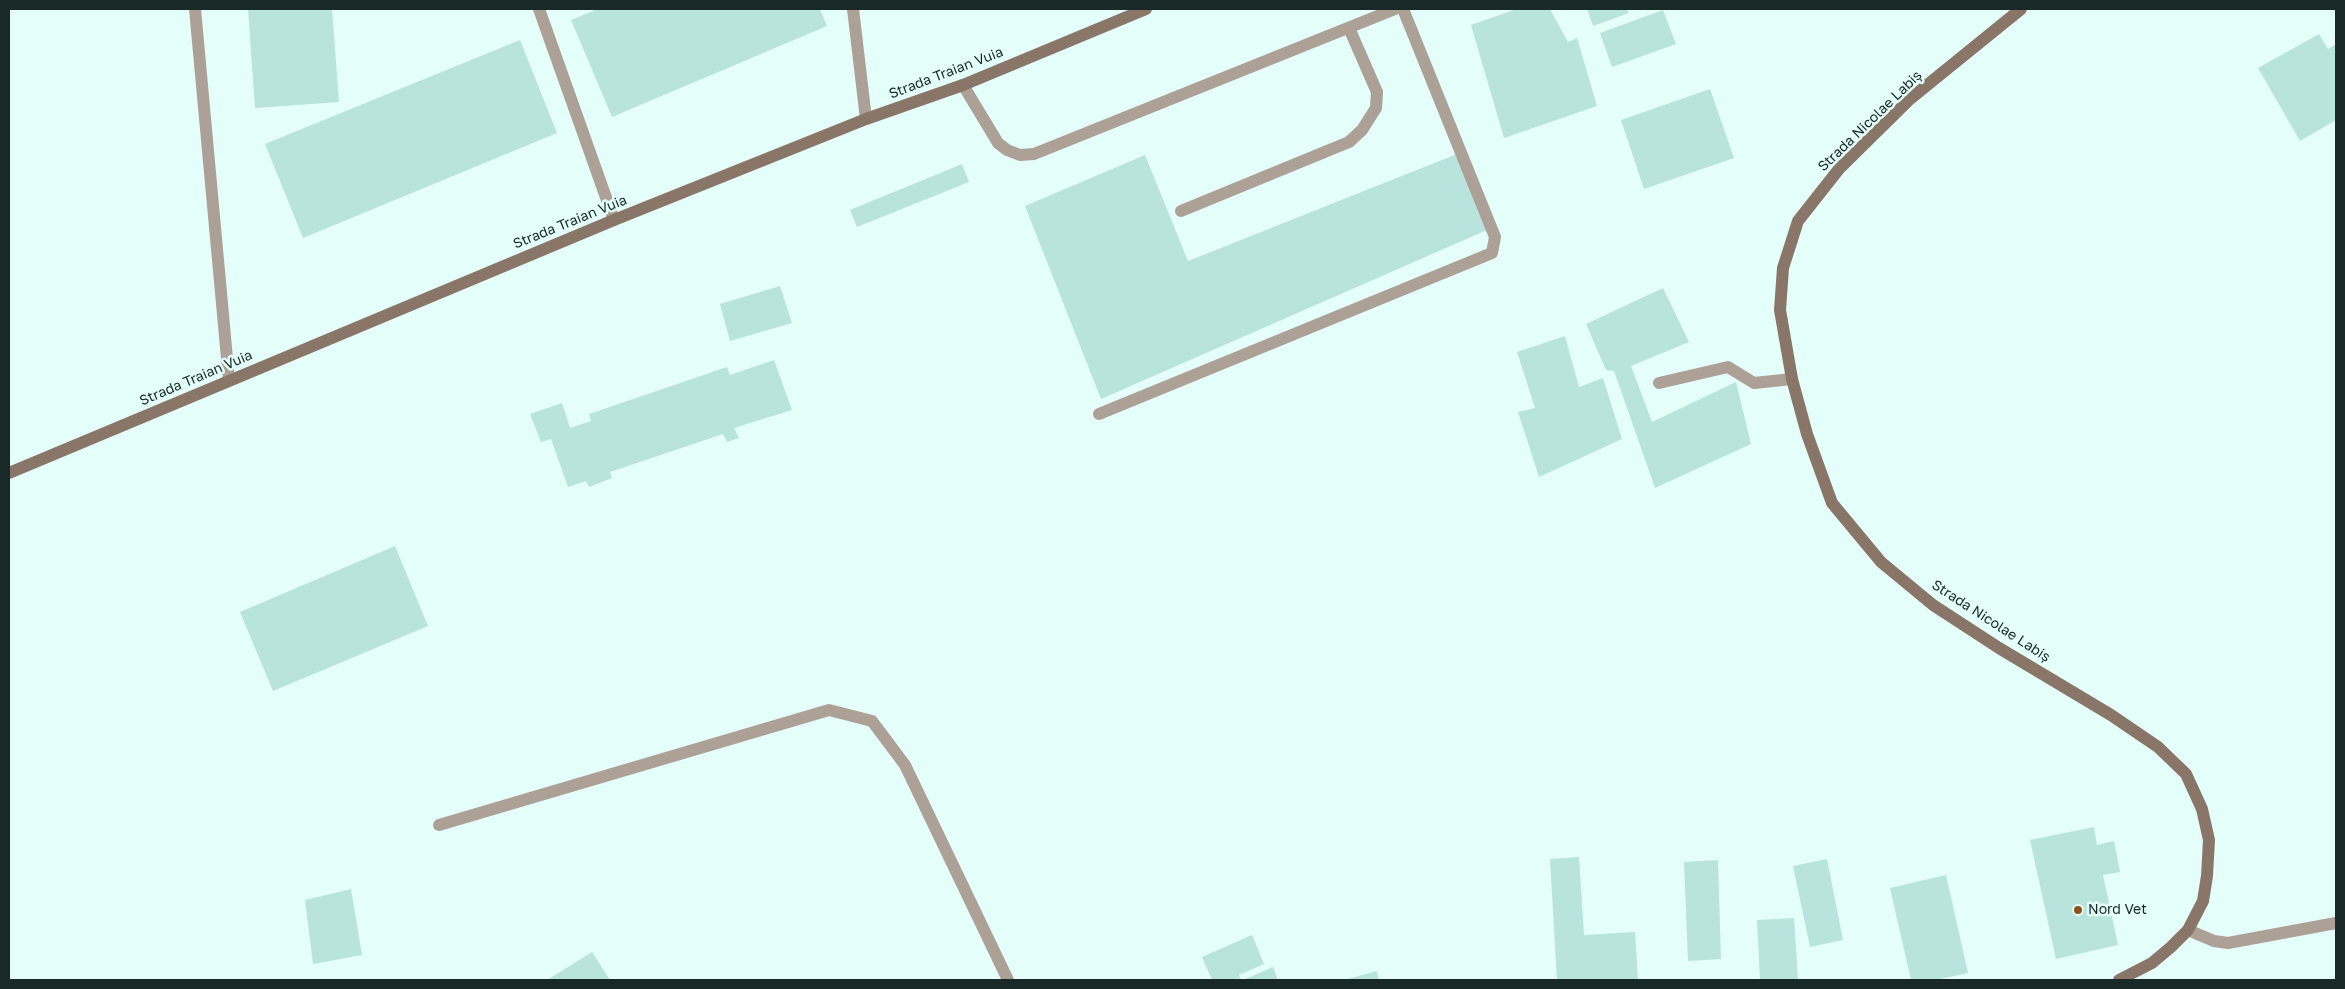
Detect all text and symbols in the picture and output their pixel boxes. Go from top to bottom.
street label: Strada Traian Vuia [887,43,1005,103]
street label: Strada Nicolae Labiș [1815,67,1925,175]
street label: Strada Traian Vuia [511,192,629,252]
street label: Strada Traian Vuia [137,347,255,409]
street label: Strada Nicolae Labiș [1929,576,2053,666]
place label: Nord Vet [2088,902,2147,918]
marker: Nord Vet [2072,904,2084,916]

